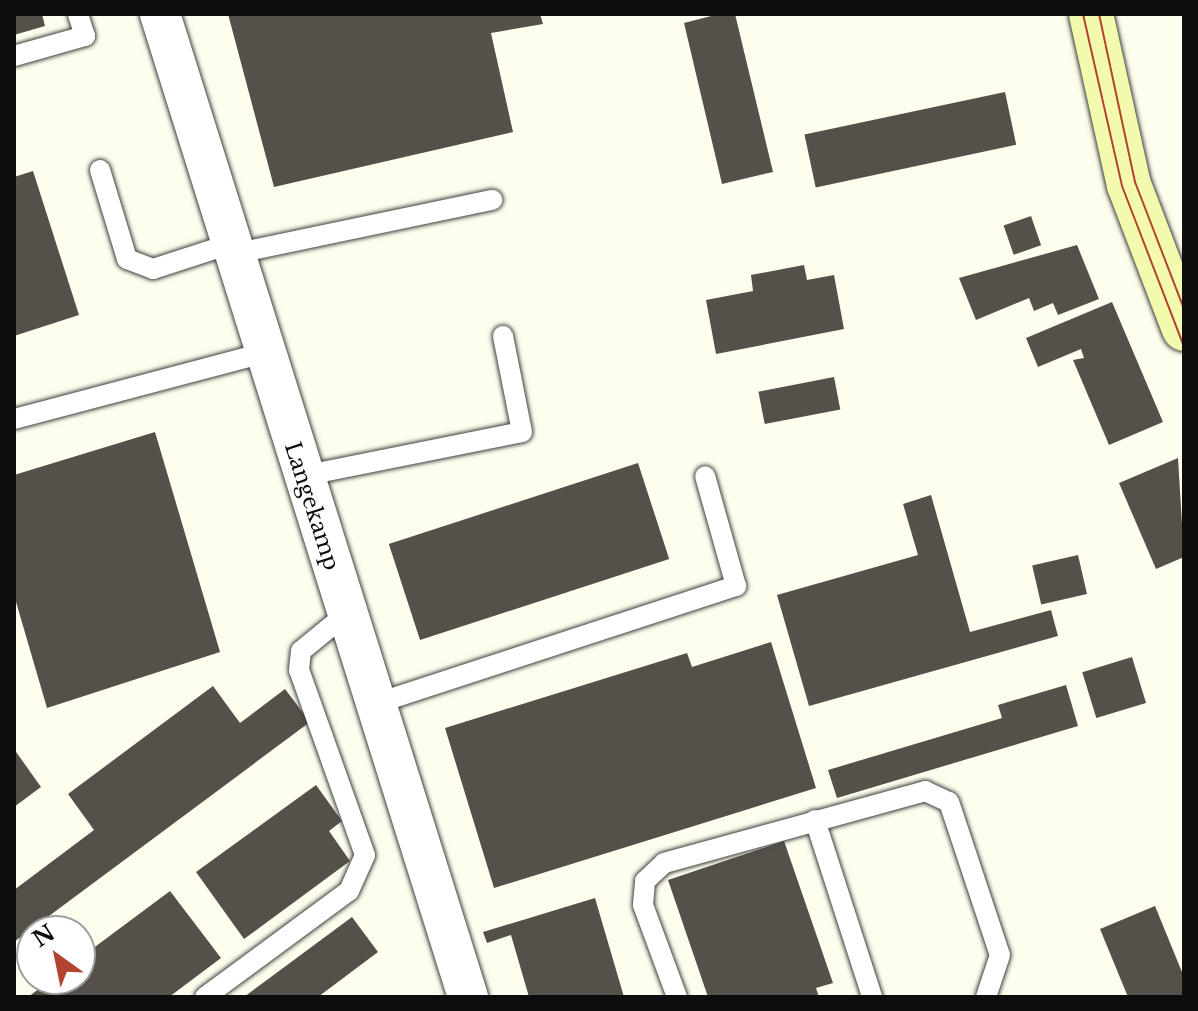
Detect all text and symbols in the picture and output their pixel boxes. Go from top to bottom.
street label: Langekamp [279,439,345,573]
north arrow [16,915,96,995]
text: N [28,919,60,953]

